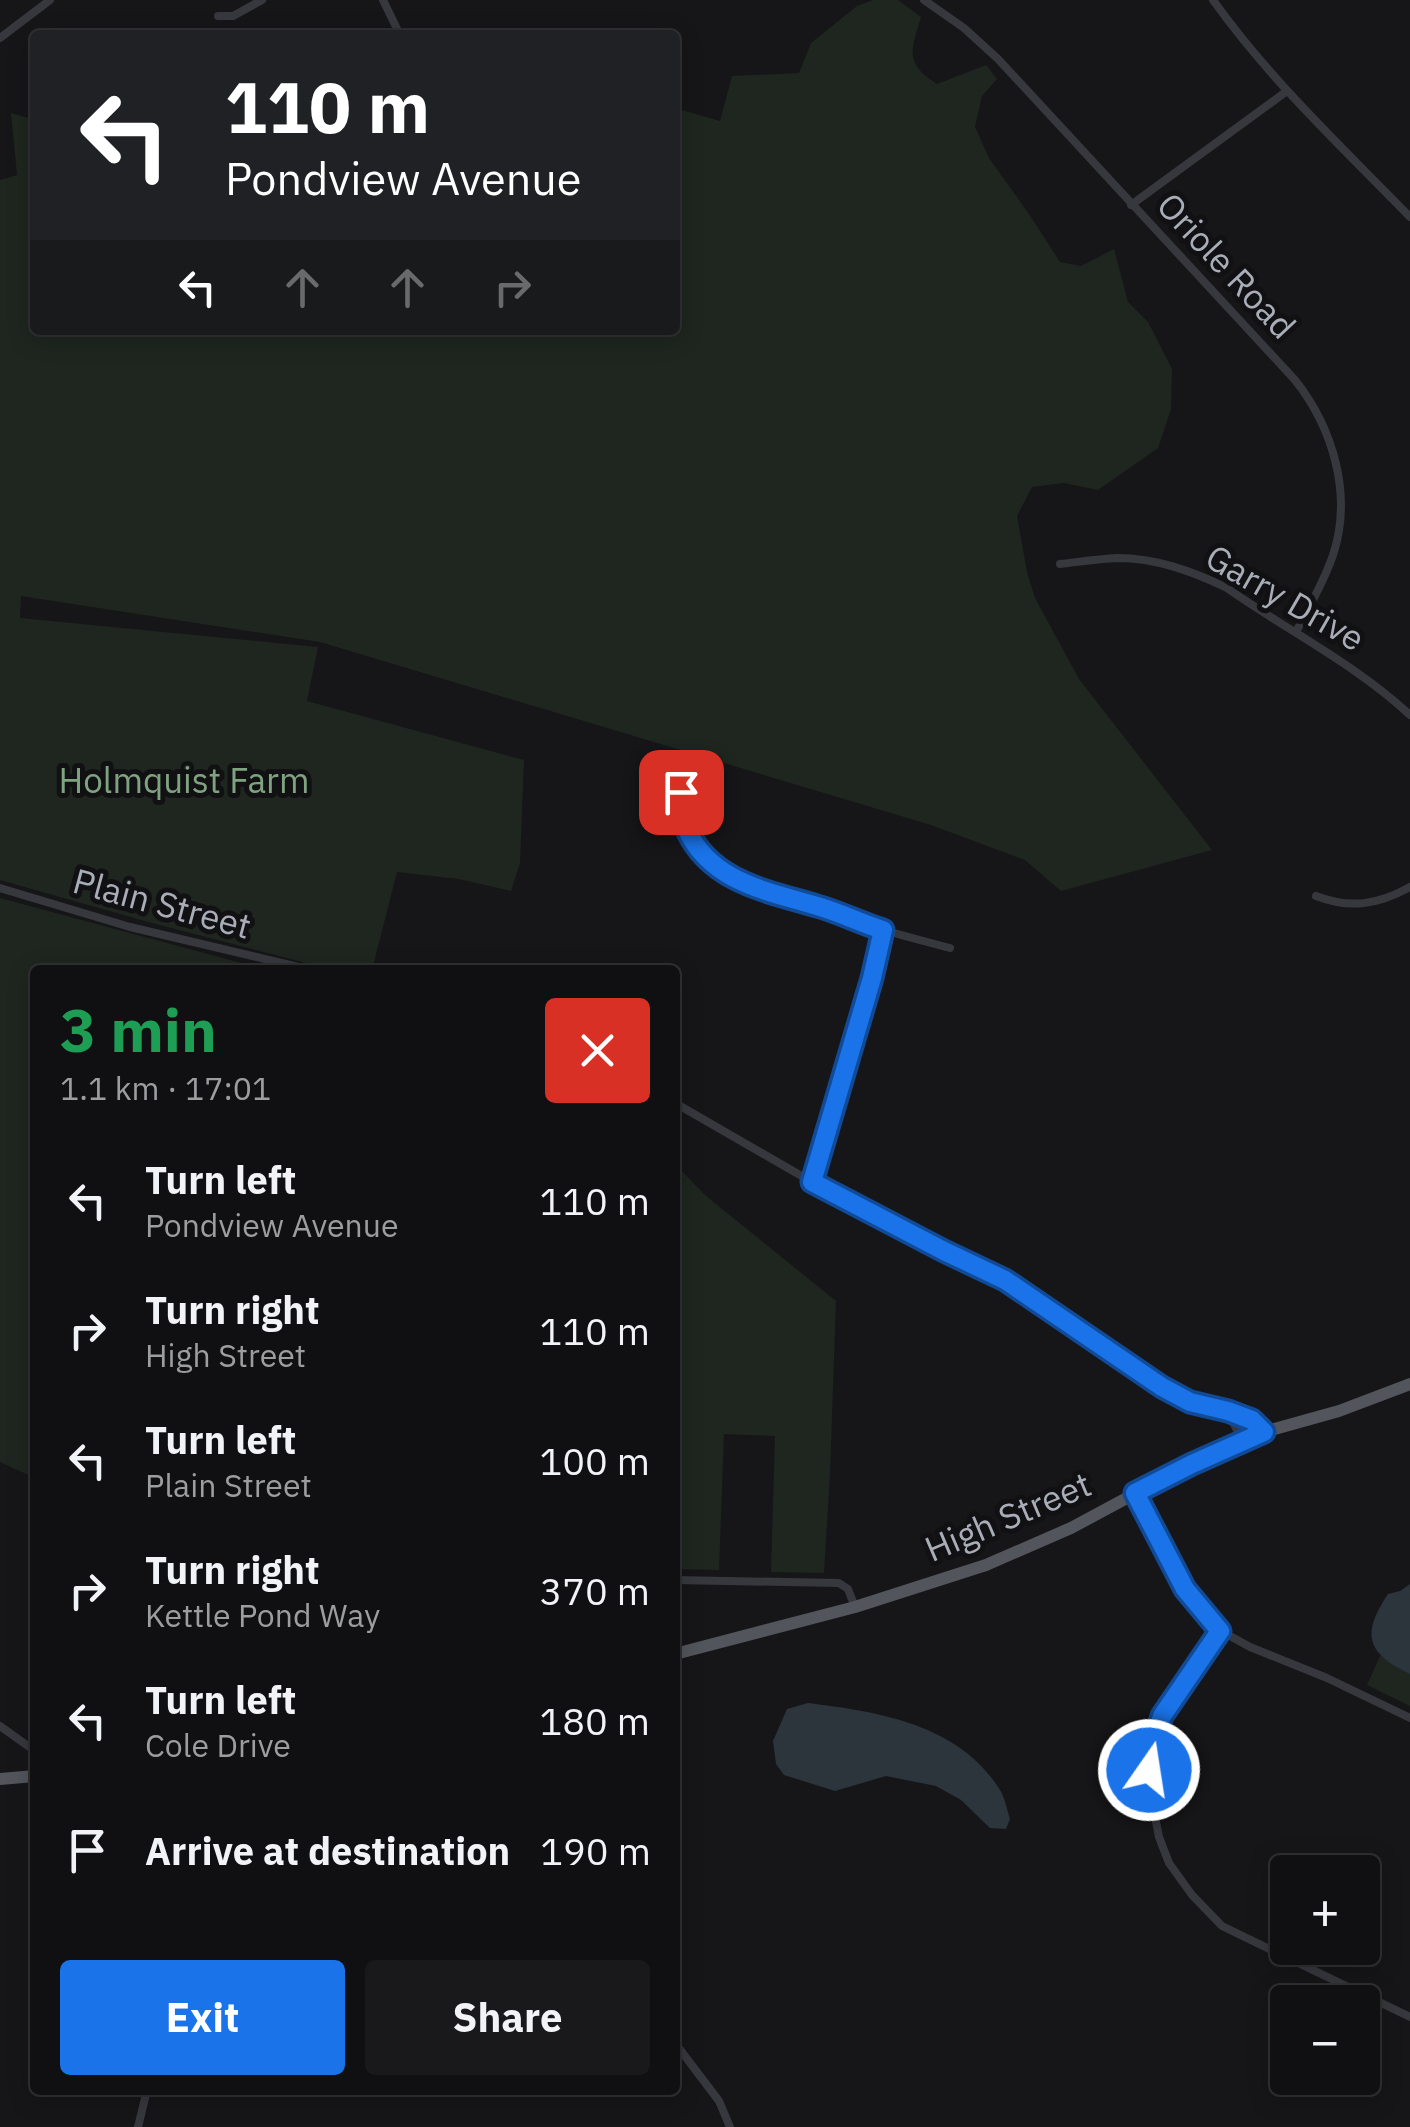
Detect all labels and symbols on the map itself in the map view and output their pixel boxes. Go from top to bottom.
street label: Oriole Road [1147,183,1306,348]
street label: Garry Drive [1198,533,1373,661]
pin [639,750,724,835]
park label: Holmquist Farm [59,757,309,803]
street label: Plain Street [68,857,256,949]
street label: High Street [918,1460,1098,1572]
position arrow [1097,1718,1201,1822]

